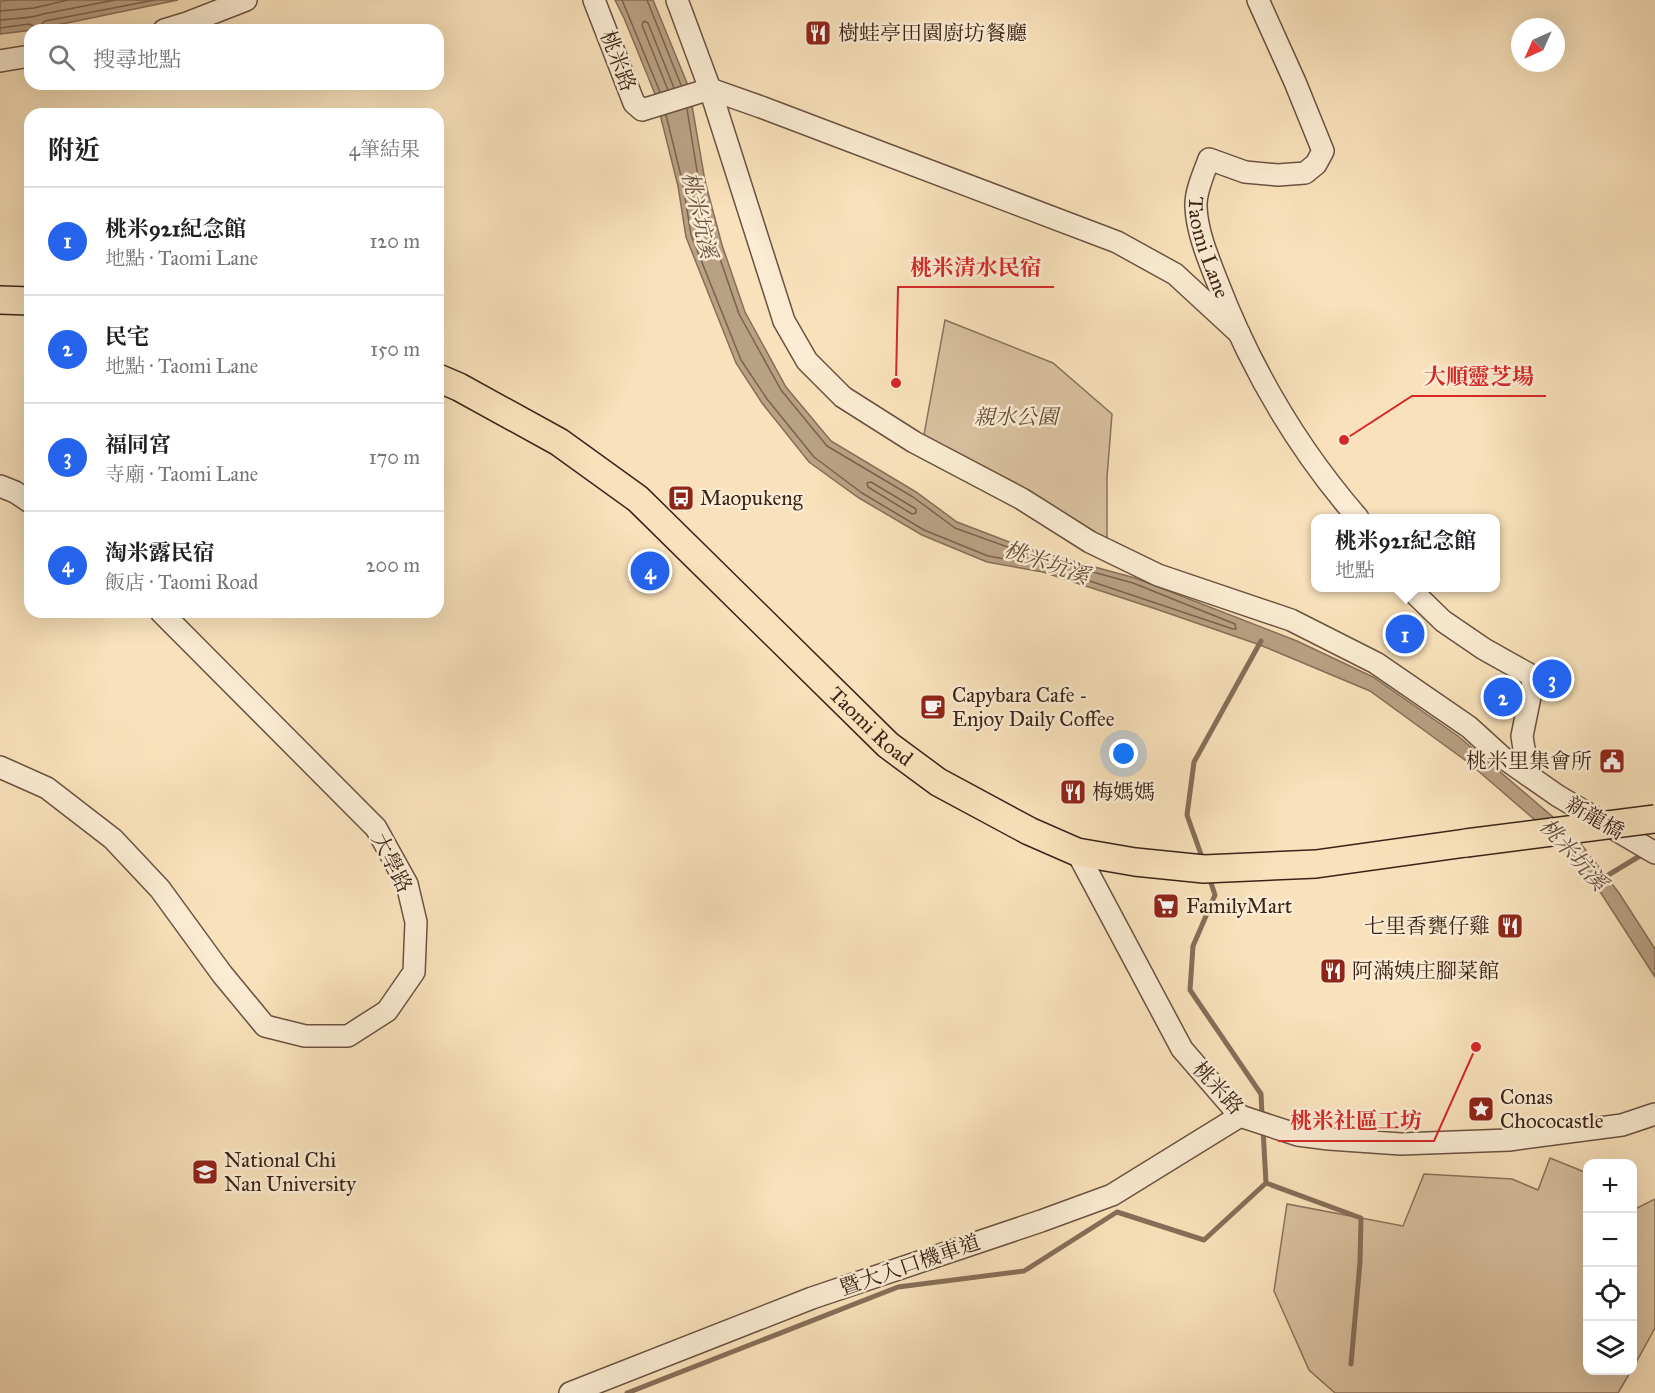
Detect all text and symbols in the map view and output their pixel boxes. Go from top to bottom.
restaurant icon: 樹蛙亭田園廚坊餐廳 [803,18,833,48]
north arrow [1511,18,1565,72]
place label: 樹蛙亭田園廚坊餐廳 [838,20,1027,46]
search box [24,24,444,90]
street label: 桃米路 [595,27,641,95]
icon: search [45,41,78,74]
text: 搜尋地點 [93,46,181,73]
text: 附近 [48,134,100,166]
text: 4筆結果 [349,137,420,161]
water label: 桃米坑溪 [676,169,723,263]
street label: Taomi Lane [1183,196,1236,302]
text: 桃米921紀念館 [105,215,246,242]
text: 1 [64,229,71,253]
text: 120 m [369,229,420,253]
text: 地點 · Taomi Lane [105,246,258,270]
callout: 桃米清水民宿 [898,247,1054,287]
text: 桃米清水民宿 [910,254,1042,281]
text: 民宅 [105,323,149,350]
text: 2 [63,337,72,361]
text: 150 m [370,337,420,361]
text: 地點 · Taomi Lane [105,354,258,378]
callout: 大順靈芝場 [1412,356,1546,396]
text: 大順靈芝場 [1424,363,1534,390]
park label: 親水公園 [974,404,1061,430]
text: 福同宮 [105,431,171,458]
text: 3 [64,445,72,469]
text: 170 m [369,445,420,469]
text: 寺廟 · Taomi Lane [105,462,258,486]
bus stop icon: Maopukeng [666,483,696,513]
place label: Maopukeng [700,485,803,511]
popup [1311,514,1500,592]
text: 桃米921紀念館 [1335,527,1476,554]
water label: 桃米坑溪 [1001,535,1095,590]
text: 淘米露民宿 [105,539,215,566]
pin: 4 [630,548,670,594]
text: 4 [62,553,73,577]
text: 200 m [366,553,420,577]
text: 地點 [1335,558,1375,582]
text: 飯店 · Taomi Road [105,570,258,594]
pin: 1 [1386,612,1424,656]
pin: 3 [1532,656,1572,702]
pin: 2 [1484,674,1522,720]
street label: Taomi Road [823,681,918,772]
place label: Capybara Cafe - Enjoy Daily Coffee [952,682,1115,732]
cafe icon: Capybara Cafe - Enjoy Daily Coffee [918,692,948,722]
your location [1109,739,1138,768]
public building icon: 桃米里集會所 [1597,746,1627,776]
place label: 桃米里集會所 [1466,748,1592,774]
restaurant icon: 梅媽媽 [1058,777,1088,807]
place label: 梅媽媽 [1092,779,1155,805]
street label: 新龍橋 [1561,791,1629,845]
water label: 桃米坑溪 [1534,813,1614,898]
street label: 大學路 [366,829,418,897]
supermarket icon: FamilyMart [1151,891,1181,921]
place label: FamilyMart [1186,893,1293,919]
restaurant icon: 七里香甕仔雞 [1495,911,1525,941]
place label: 七里香甕仔雞 [1364,913,1490,939]
restaurant icon: 阿滿姨庄腳菜館 [1318,956,1348,986]
place label: 阿滿姨庄腳菜館 [1352,958,1499,984]
street label: 桃米路 [1187,1056,1249,1120]
place label: Conas Chococastle [1500,1084,1604,1134]
place icon: Conas Chococastle [1466,1094,1496,1124]
callout: 桃米社區工坊 [1278,1101,1434,1141]
text: 桃米社區工坊 [1290,1107,1422,1134]
place label: National Chi Nan University [224,1147,357,1197]
school or university icon: National Chi Nan University [190,1157,220,1187]
map controls [1583,1159,1637,1375]
button: + [1583,1159,1637,1213]
button: − [1583,1213,1637,1267]
street label: 暨大入口機車道 [836,1229,984,1301]
button: locate [1583,1267,1637,1321]
button: layers [1583,1321,1637,1375]

